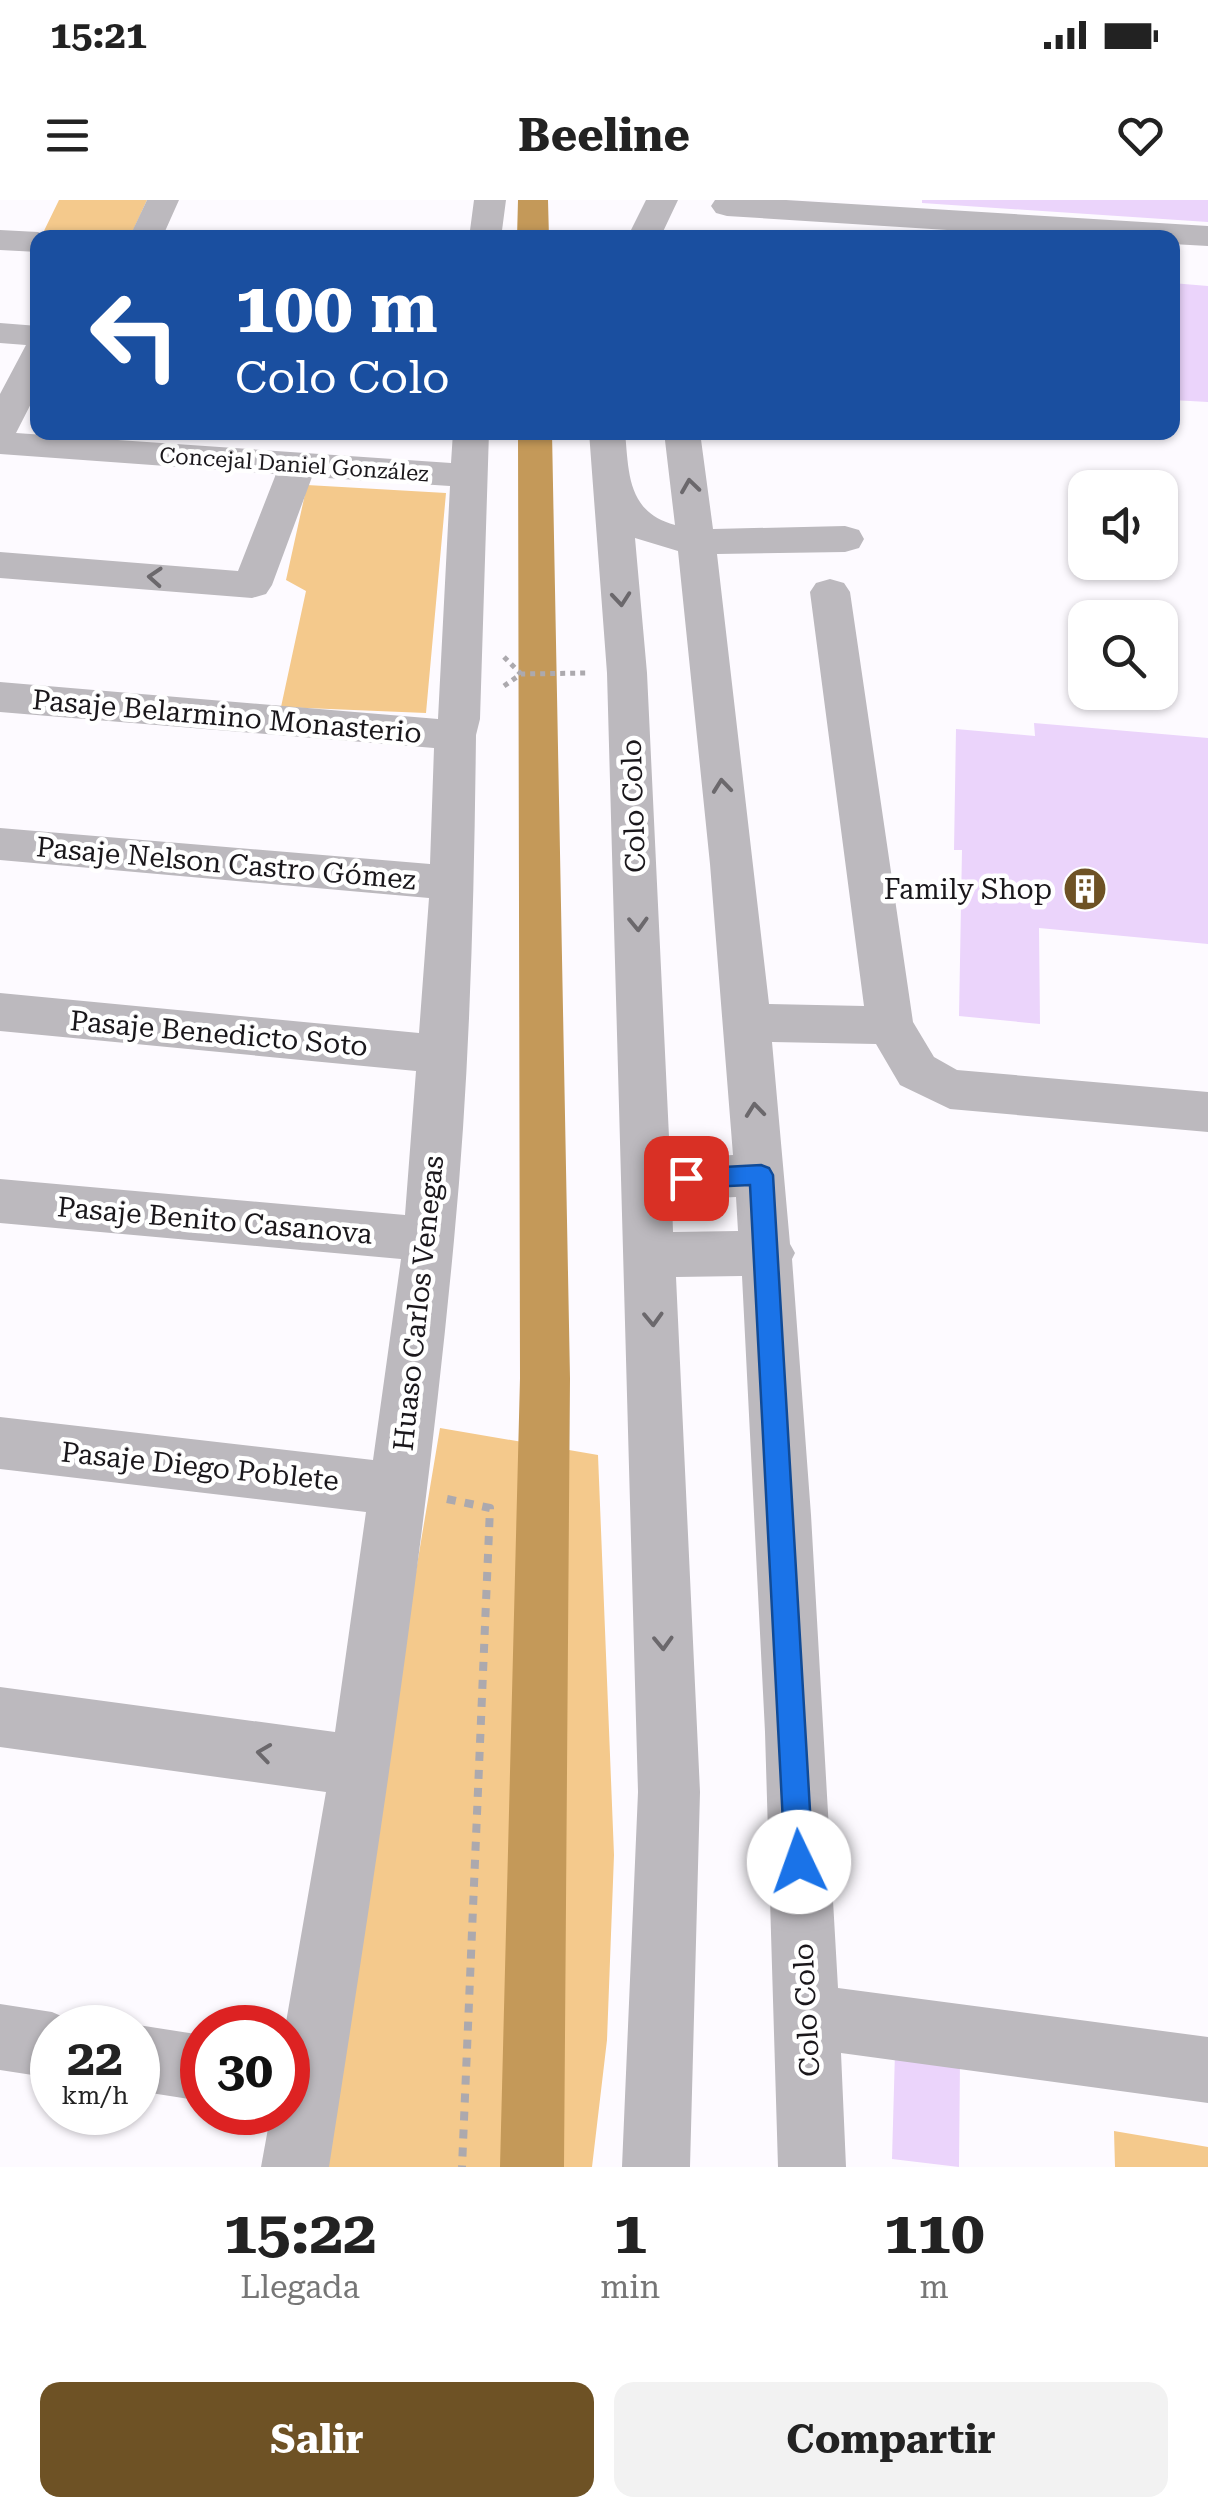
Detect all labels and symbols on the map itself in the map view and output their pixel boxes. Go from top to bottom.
street label: Concejal Daniel González [159,443,429,486]
one-way arrow [680,478,701,495]
one-way arrow [147,567,163,589]
one-way arrow [610,592,632,608]
street label: Pasaje Belarmino Monasterio [31,683,423,750]
street label: Colo Colo [615,739,652,873]
one-way arrow [712,778,734,794]
street label: Pasaje Nelson Castro Gómez [35,830,417,897]
building icon: Family Shop [1062,866,1108,912]
place label: Family Shop [884,873,1052,906]
one-way arrow [627,916,648,932]
street label: Pasaje Benedicto Soto [69,1004,369,1063]
one-way arrow [745,1101,766,1117]
pin [644,1136,729,1221]
street label: Huaso Carlos Venegas [387,1154,450,1452]
street label: Pasaje Benito Casanova [56,1190,374,1251]
one-way arrow [642,1311,663,1327]
street label: Pasaje Diego Poblete [59,1436,340,1497]
one-way arrow [652,1636,673,1652]
one-way arrow [256,1743,273,1764]
position arrow [747,1810,851,1914]
street label: Colo Colo [787,1942,826,2078]
speed limit sign: 30 [180,2005,310,2135]

